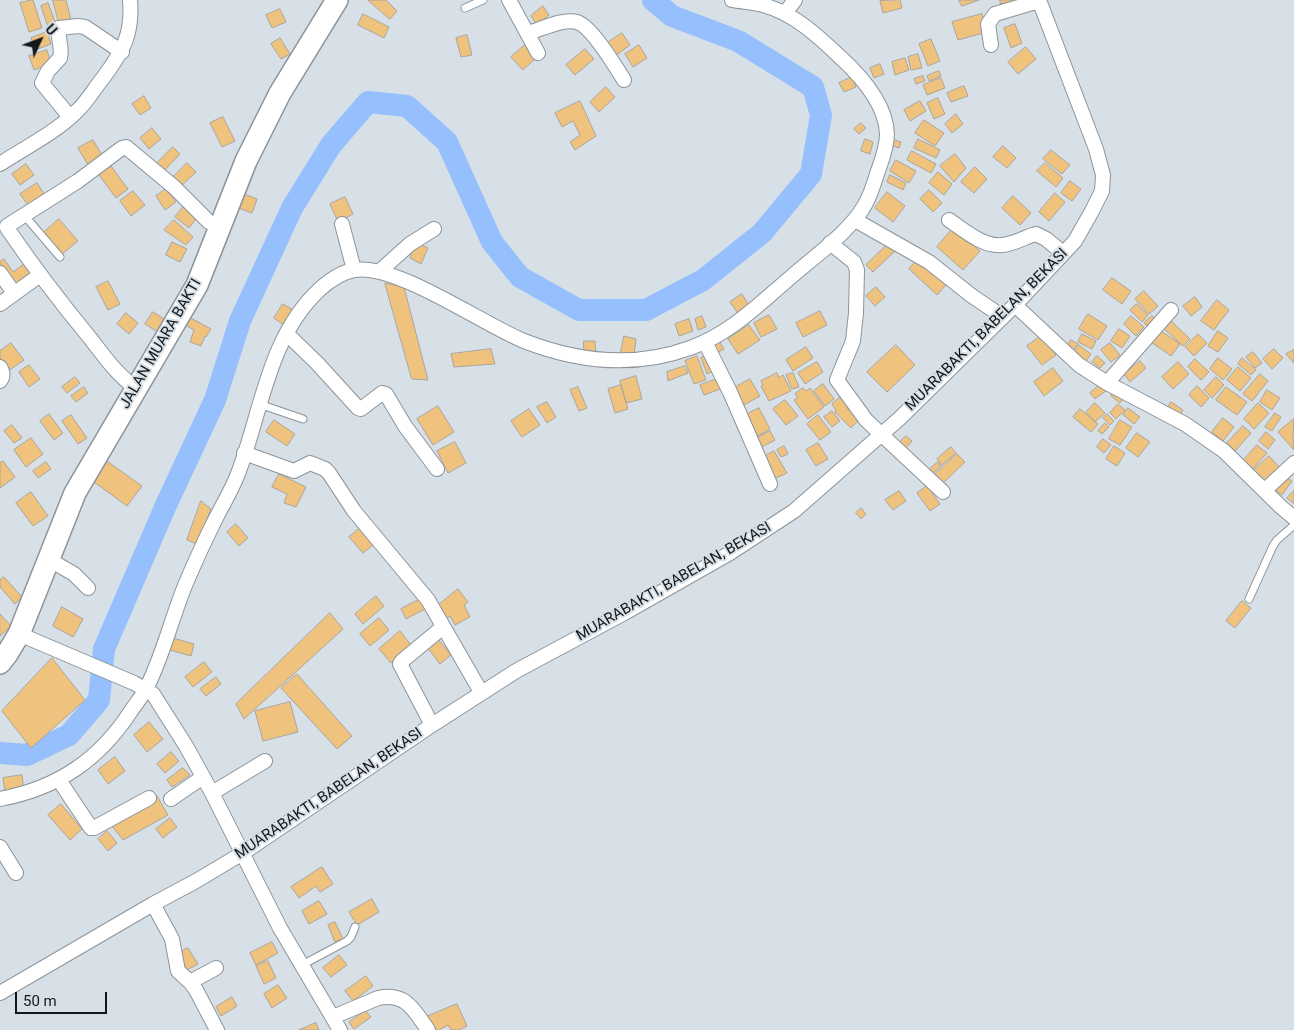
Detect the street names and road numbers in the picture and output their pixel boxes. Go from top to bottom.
street label: MUARABAKTI, BABELAN, BEKASI [902,245,1072,415]
street label: JALAN MUARA BAKTI [116,276,206,412]
street label: MUARABAKTI, BABELAN, BEKASI [573,519,775,645]
street label: MUARABAKTI, BABELAN, BEKASI [232,724,426,864]

